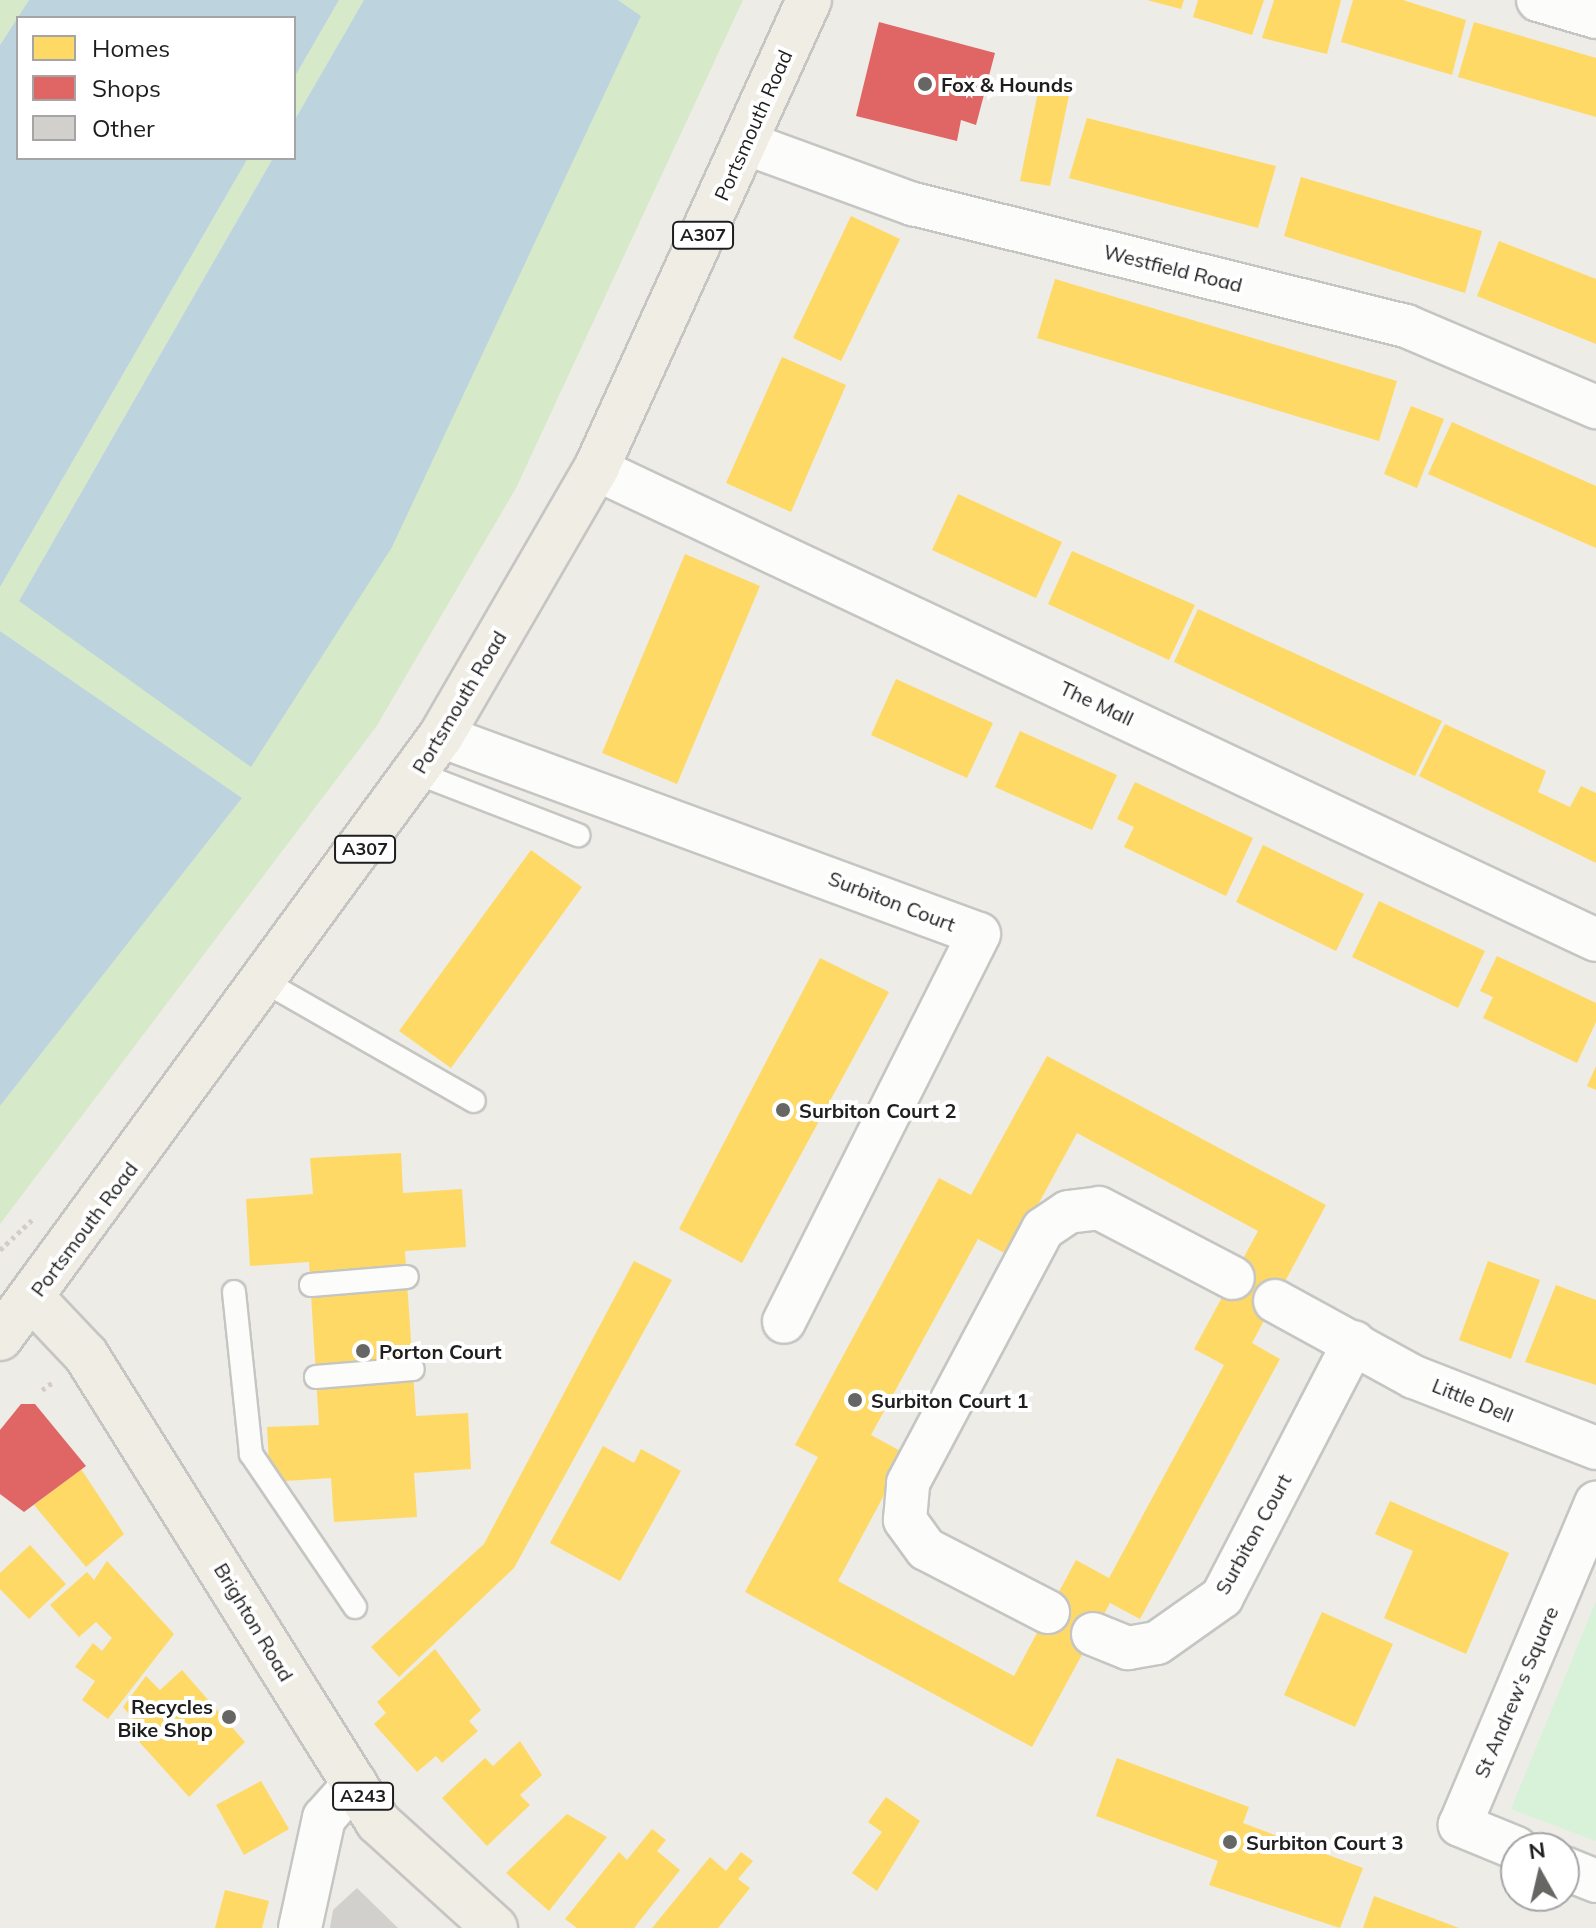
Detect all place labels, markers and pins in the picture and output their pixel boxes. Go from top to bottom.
place label: Fox & Hounds [941,72,1073,96]
marker: Fox & Hounds [916,75,934,93]
place label: Surbiton Court 2 [799,1098,956,1122]
marker: Surbiton Court 2 [774,1101,792,1119]
place label: Porton Court [379,1339,502,1363]
marker: Porton Court [354,1342,372,1360]
place label: Surbiton Court 1 [871,1388,1028,1412]
marker: Surbiton Court 1 [846,1391,864,1409]
place label: Recycles Bike Shop [118,1694,213,1741]
marker: Recycles Bike Shop [220,1708,238,1726]
place label: Surbiton Court 3 [1246,1830,1403,1854]
marker: Surbiton Court 3 [1221,1833,1239,1851]

